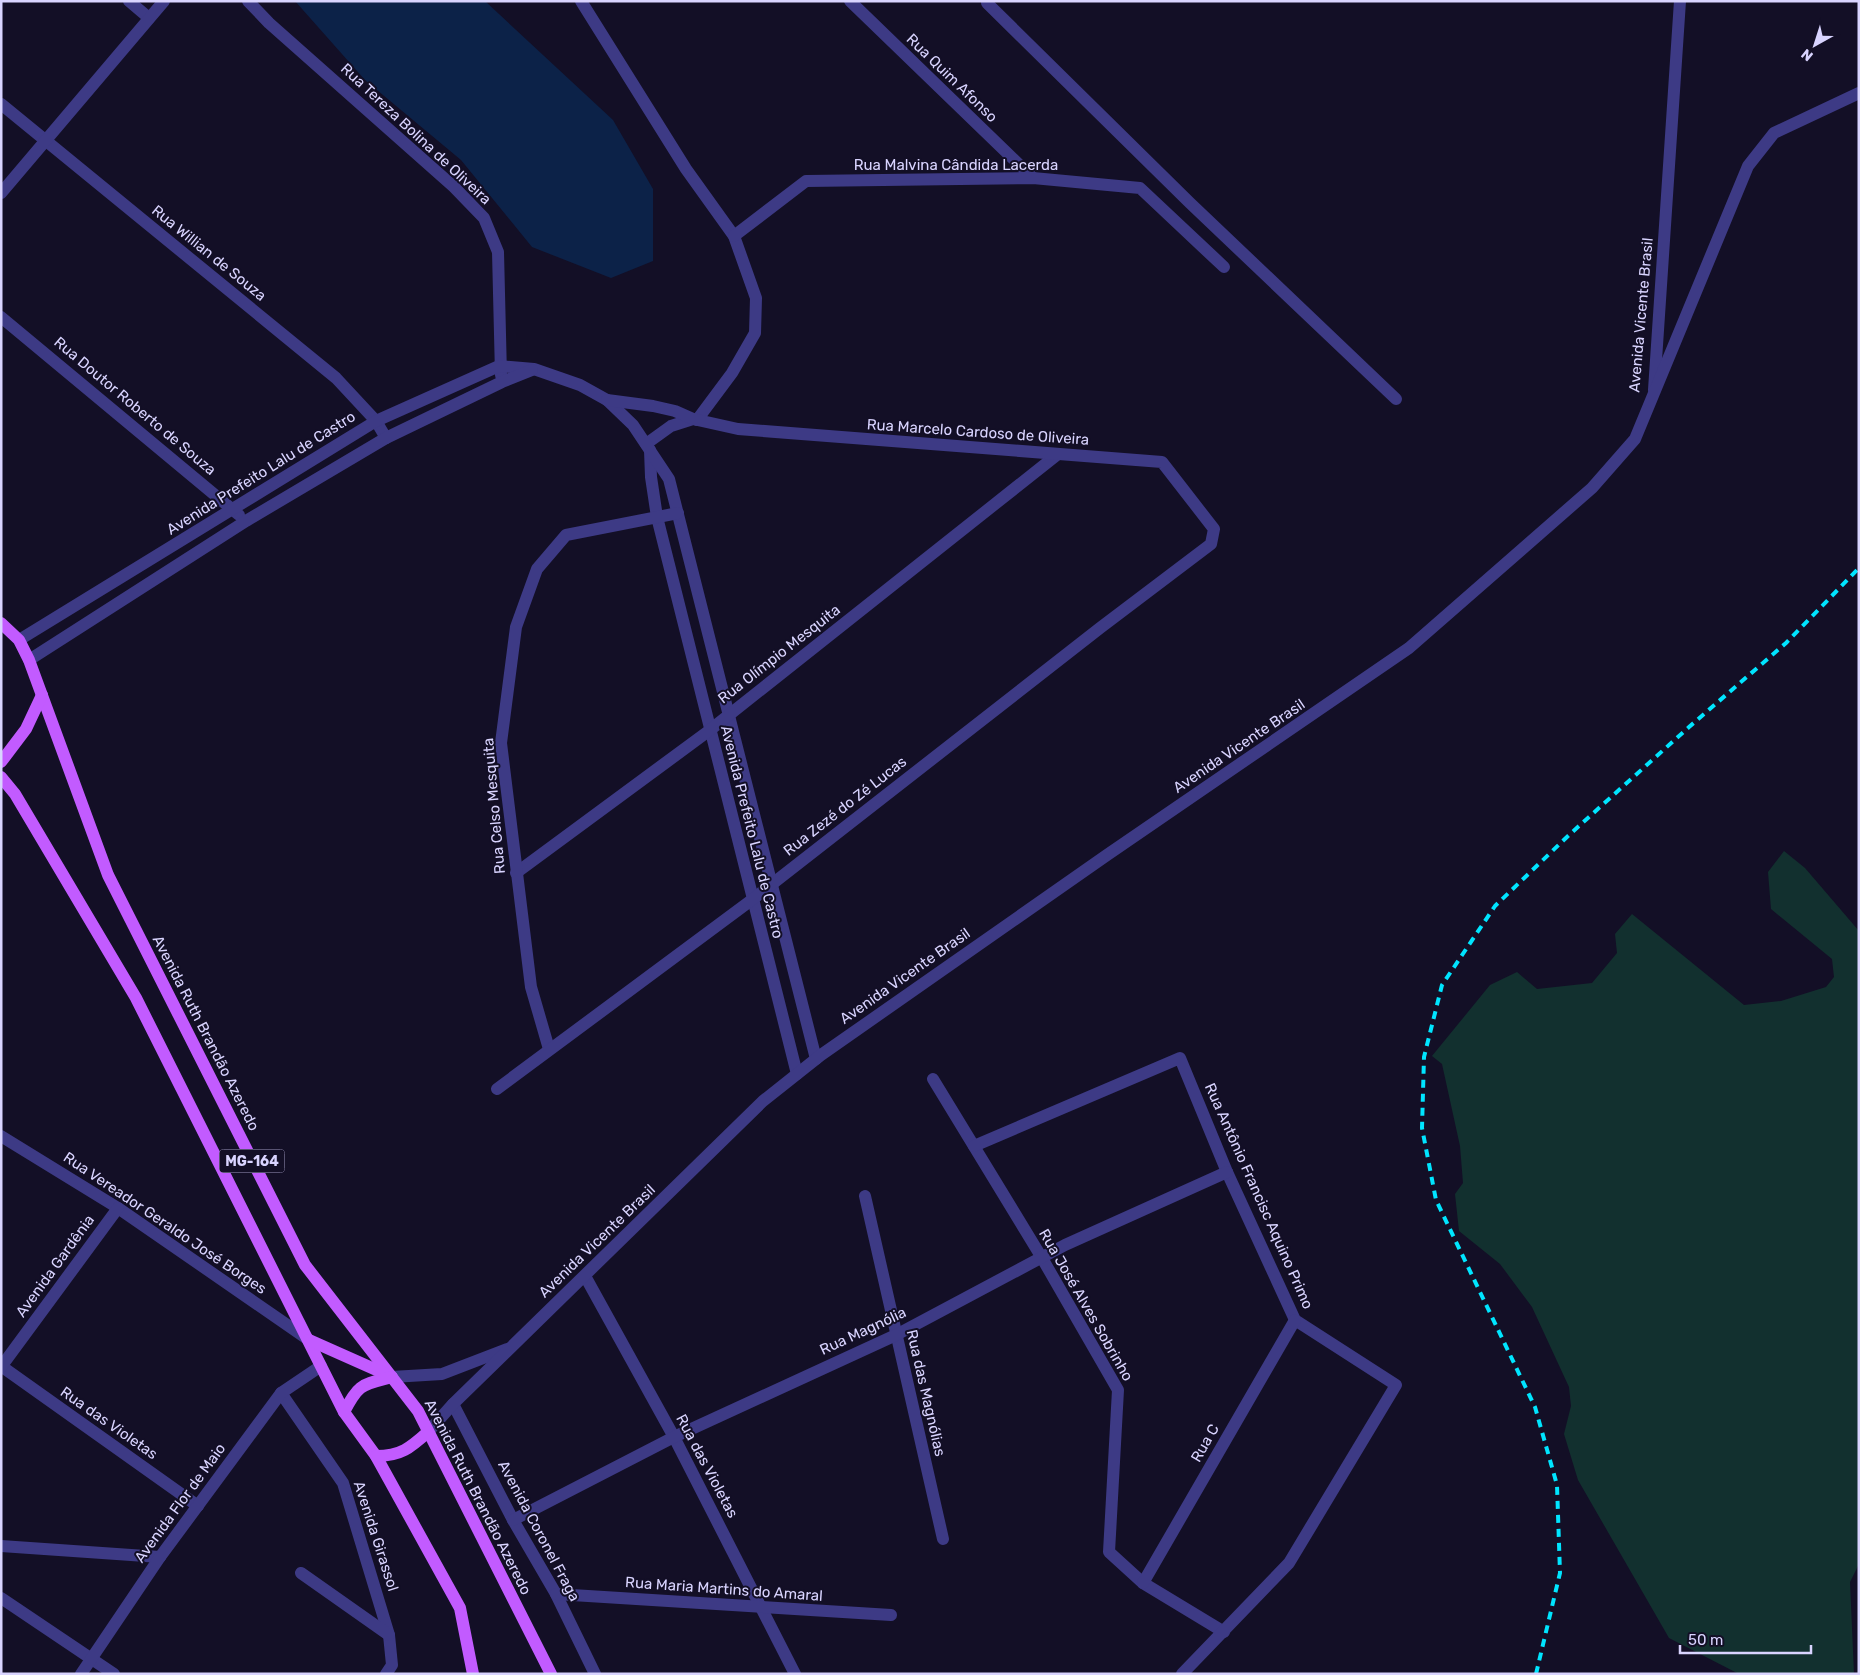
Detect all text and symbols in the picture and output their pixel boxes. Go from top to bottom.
north arrow [1790,20,1840,70]
street label: Rua Quim Afonso [903,30,1001,126]
text: N [1798,45,1816,64]
street label: Rua Tereza Bolina de Oliveira [337,60,495,208]
street label: Rua Malvina Cândida Lacerda [854,156,1058,174]
street label: Rua Willian de Souza [148,201,270,305]
street label: Avenida Vicente Brasil [1625,237,1657,393]
street label: Rua Doutor Roberto de Souza [50,333,220,479]
street label: Avenida Prefeito Lalu de Castro [163,407,359,539]
street label: Rua Marcelo Cardoso de Oliveira [866,415,1090,449]
street label: Rua Olímpio Mesquita [714,601,844,707]
street label: Avenida Vicente Brasil [1170,695,1308,797]
street label: Avenida Prefeito Lalu de Castro [717,724,787,940]
street label: Rua Celso Mesquita [479,737,509,875]
street label: Rua Zezé do Zé Lucas [780,752,910,860]
street label: Avenida Vicente Brasil [836,924,974,1028]
street label: Avenida Ruth Brandão Azeredo [149,932,263,1134]
street label: Rua Antônio Francisc Aquino Primo [1201,1080,1317,1312]
street label: Rua Vereador Geraldo José Borges [60,1148,270,1298]
road number: MG-164 [220,1150,284,1172]
street label: Avenida Vicente Brasil [535,1181,659,1301]
street label: Avenida Gardênia [12,1211,98,1321]
street label: Rua José Alves Sobrinho [1035,1226,1137,1384]
street label: Rua Magnólia [817,1303,909,1359]
street label: Rua das Magnólias [903,1328,949,1458]
street label: Rua das Violetas [57,1383,161,1463]
street label: Avenida Ruth Brandão Azeredo [421,1396,535,1598]
street label: Rua das Violetas [672,1411,742,1521]
street label: Rua C [1187,1421,1223,1465]
street label: Avenida Flor de Maio [131,1440,229,1566]
street label: Avenida Coronel Fraga [494,1458,584,1604]
street label: Avenida Girassol [350,1479,402,1593]
street label: Rua Maria Martins do Amaral [625,1573,823,1605]
scale bar [1680,1622,1811,1654]
text: 50 m [1688,1631,1723,1649]

